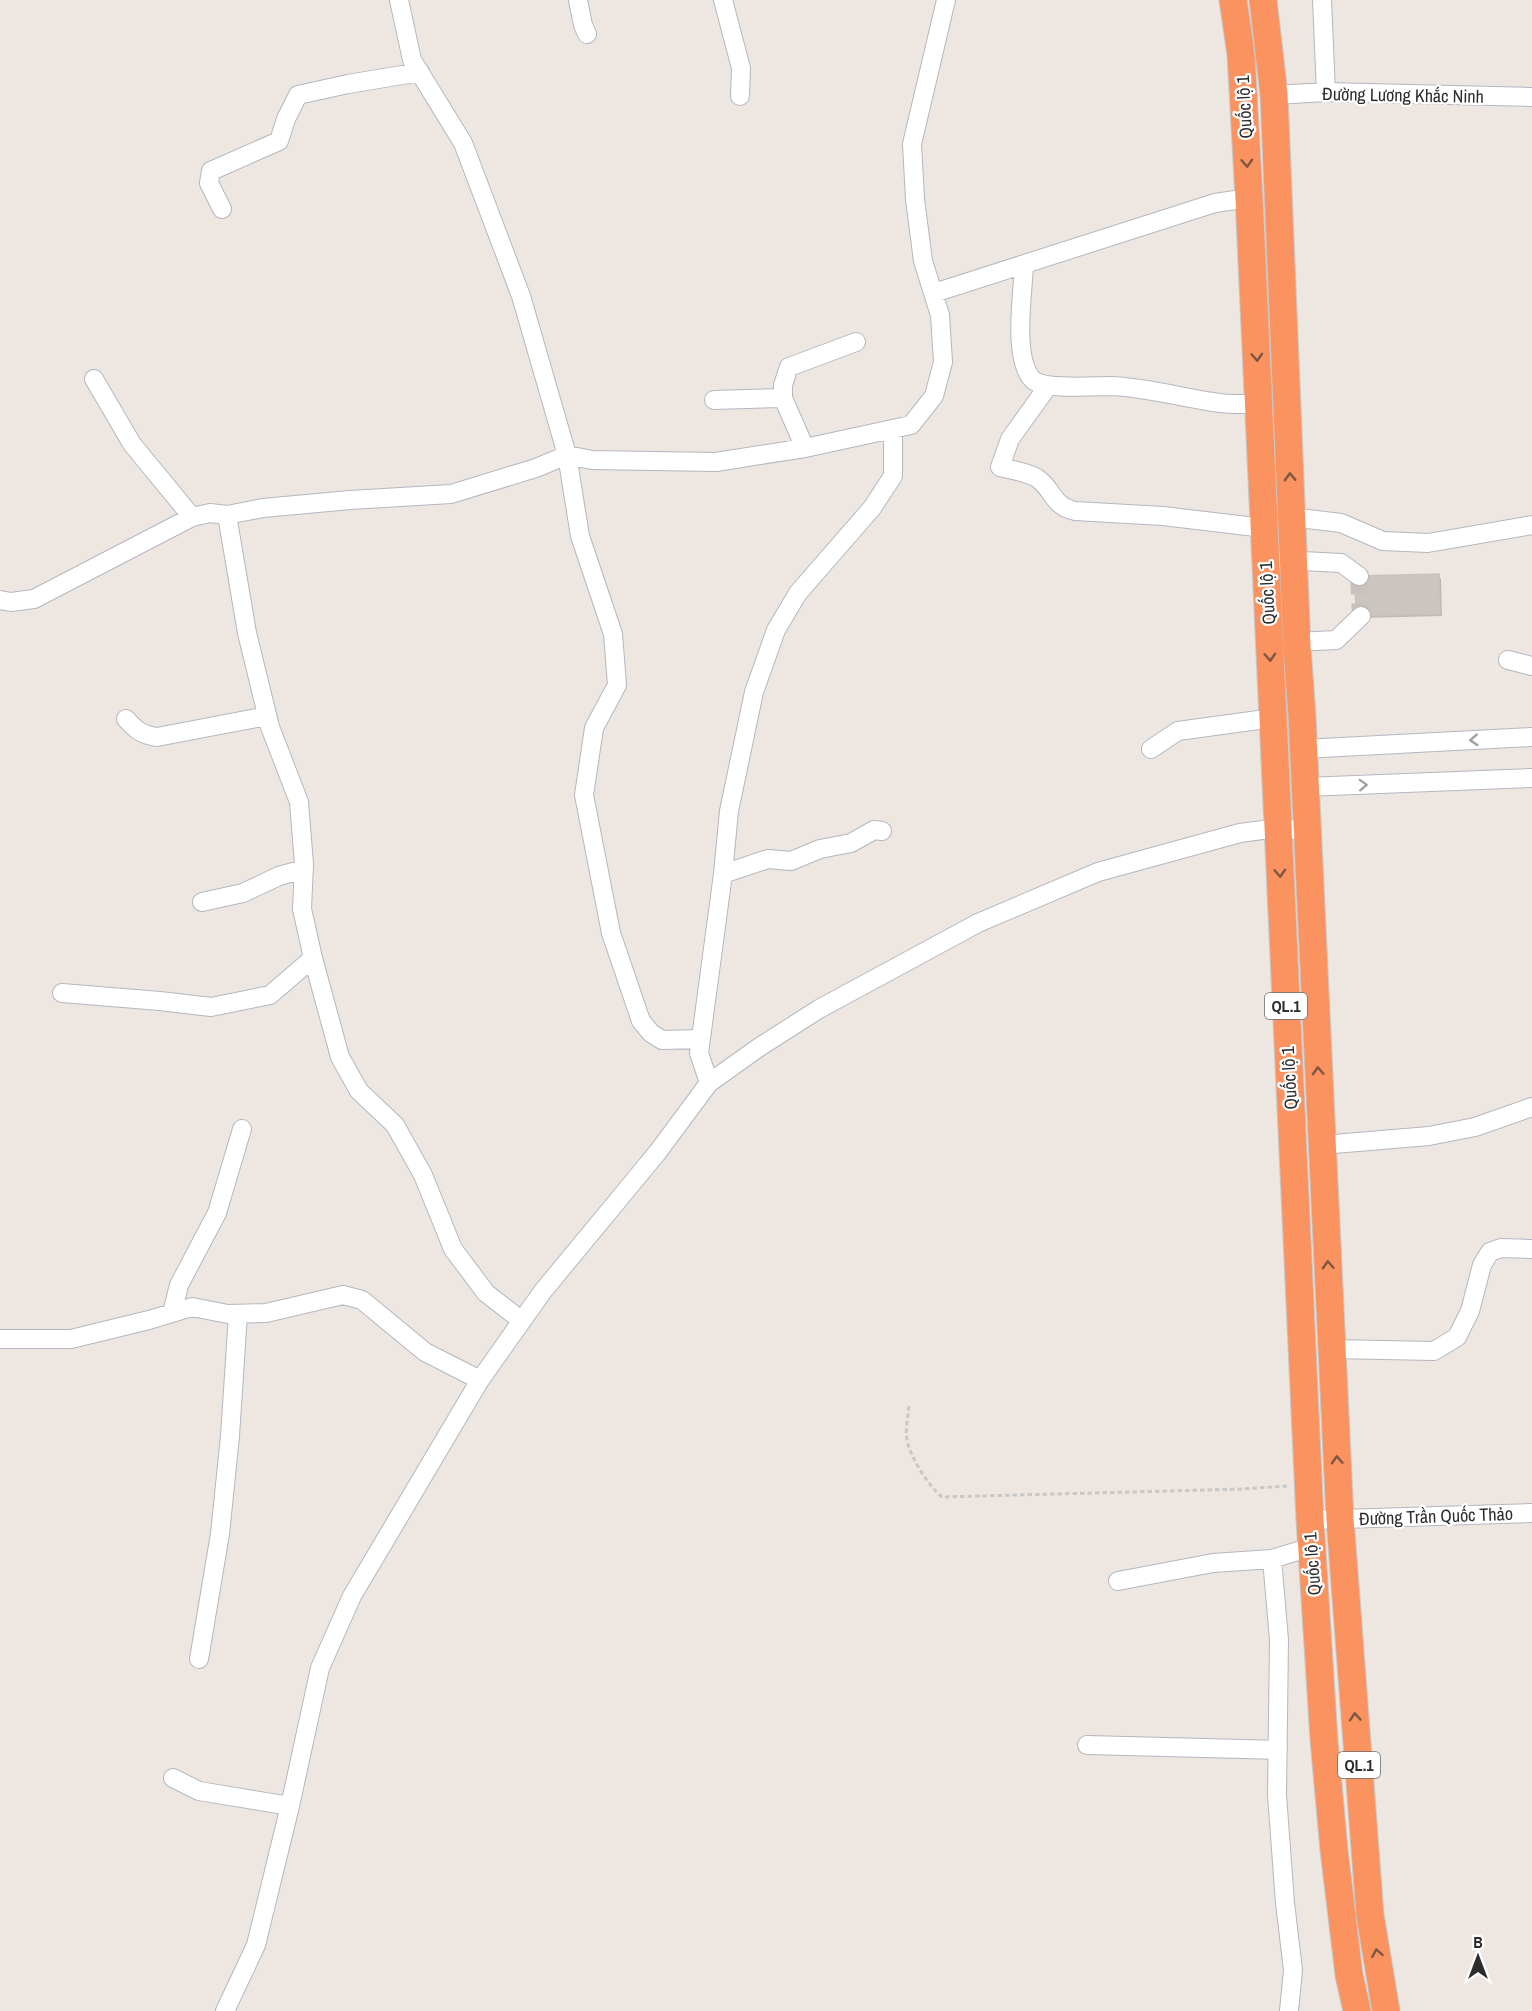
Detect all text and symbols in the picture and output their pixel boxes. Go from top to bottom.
street label: Quốc lộ 1 [1230,74,1258,139]
street label: Đường Lương Khắc Ninh [1322,81,1484,109]
one-way arrow [1241,158,1254,167]
one-way arrow [1250,353,1263,362]
one-way arrow [1283,473,1296,482]
street label: Quốc lộ 1 [1253,560,1281,625]
one-way arrow [1264,653,1277,662]
one-way arrow [1469,734,1478,747]
one-way arrow [1359,778,1368,791]
one-way arrow [1273,868,1286,877]
road number: QL.1 [1265,993,1307,1019]
street label: Quốc lộ 1 [1275,1045,1303,1110]
one-way arrow [1312,1066,1325,1075]
one-way arrow [1321,1261,1334,1270]
one-way arrow [1331,1456,1344,1465]
street label: Đường Trần Quốc Thảo [1359,1501,1513,1531]
street label: Quốc lộ 1 [1297,1531,1327,1596]
one-way arrow [1349,1713,1362,1722]
road number: QL.1 [1338,1752,1380,1778]
north arrow [1448,1927,1508,1987]
text: B [1473,1931,1483,1953]
one-way arrow [1371,1949,1384,1959]

